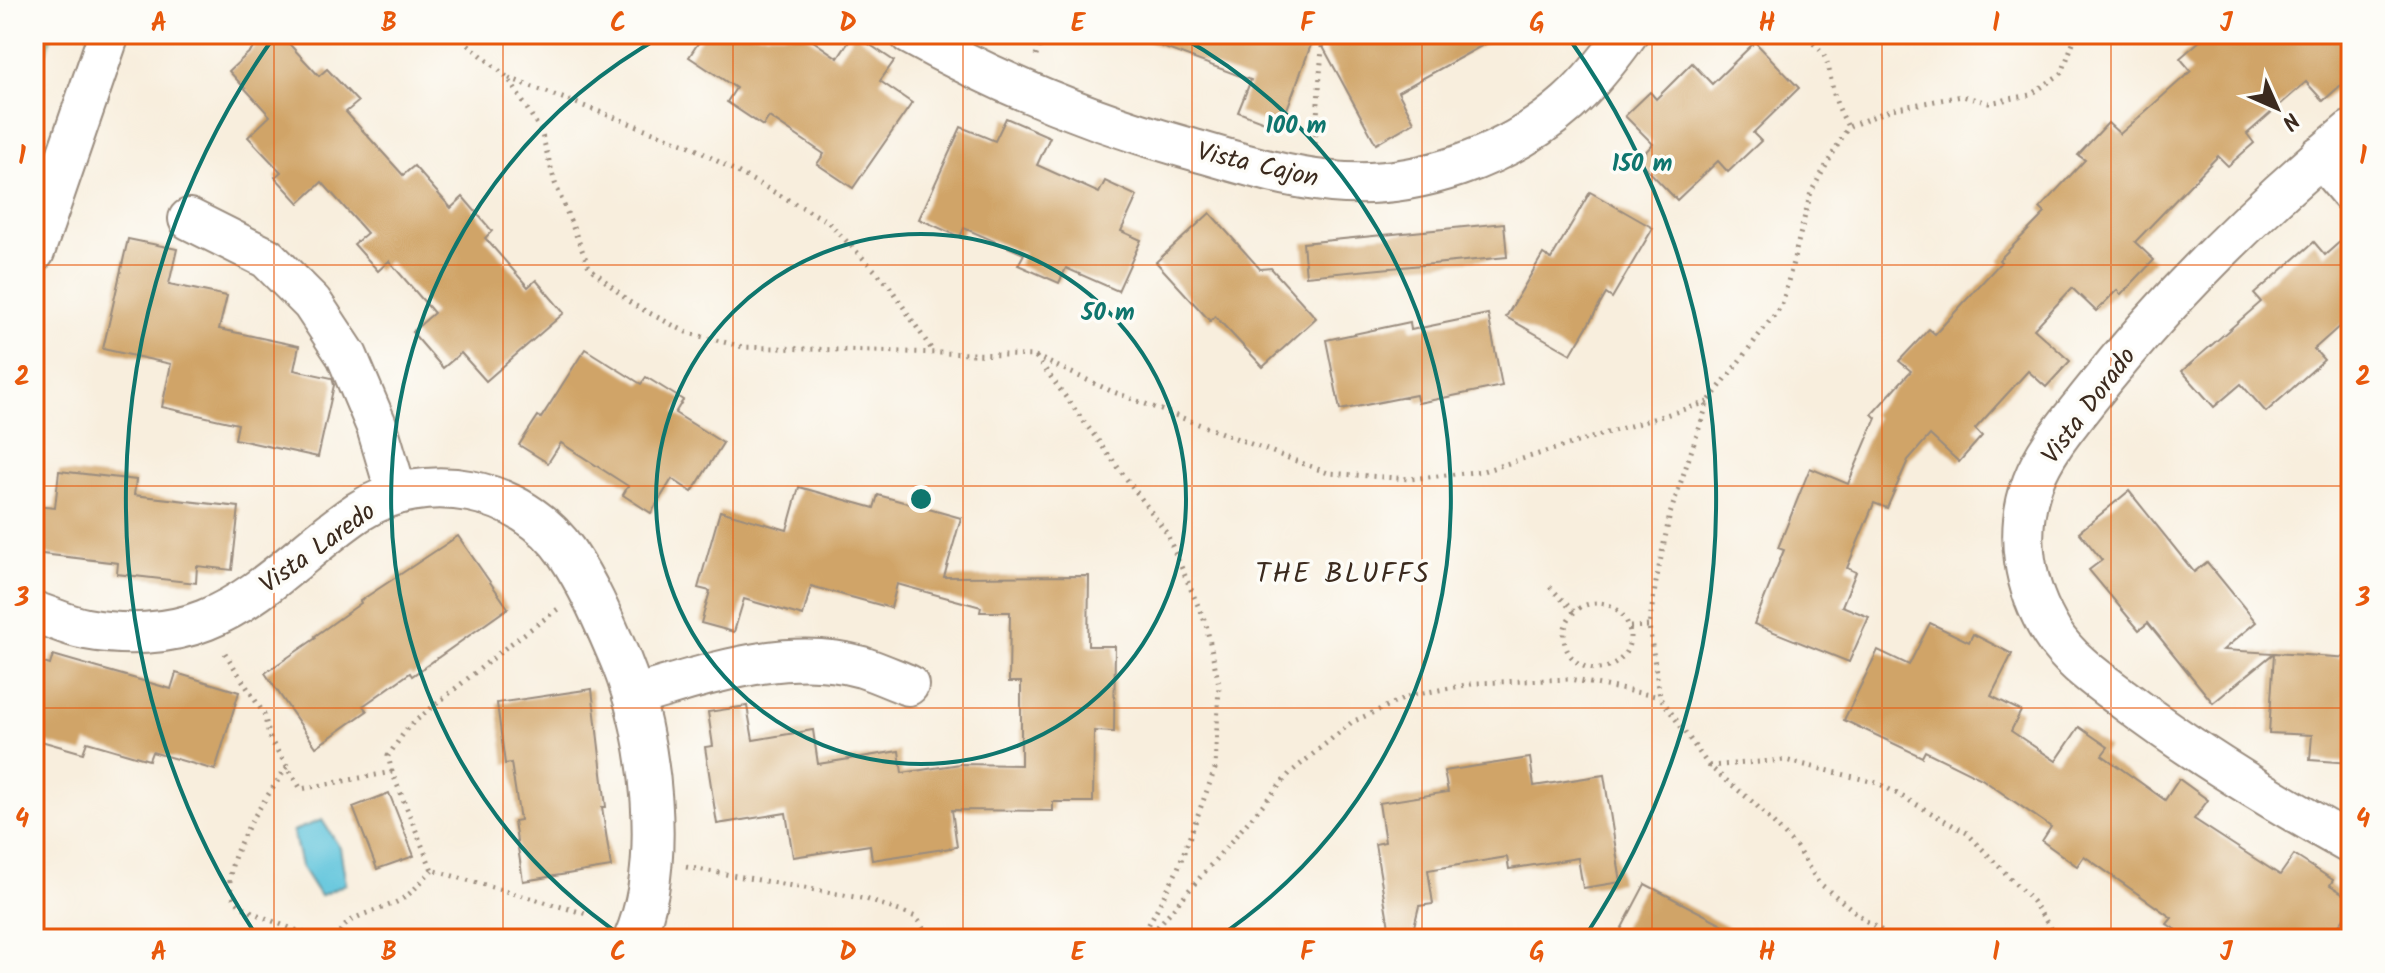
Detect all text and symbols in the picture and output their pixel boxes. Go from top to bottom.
text: A [151,3,167,45]
text: B [381,3,397,45]
text: C [610,3,626,45]
text: D [839,3,857,45]
text: E [1071,3,1087,45]
text: F [1300,3,1316,45]
text: G [1529,3,1545,45]
text: H [1759,3,1776,45]
text: I [1992,3,2000,45]
text: J [2220,3,2234,45]
north arrow [2237,68,2317,148]
text: N [2272,103,2307,138]
text: 100 m [1266,107,1326,146]
street label: Vista Cajon [1193,132,1323,200]
text: 1 [18,136,26,178]
text: 1 [2359,136,2367,178]
text: 150 m [1612,145,1672,184]
text: 50 m [1080,294,1135,333]
street label: Vista Dorado [2031,339,2148,474]
text: 2 [14,357,30,399]
text: 2 [2355,357,2371,399]
centre of rings [907,485,935,513]
street label: Vista Laredo [251,492,385,605]
district label: THE BLUFFS [1255,552,1431,597]
text: 3 [14,578,29,620]
text: 3 [2355,578,2370,620]
text: 4 [15,799,29,841]
text: 4 [2356,799,2370,841]
text: A [151,932,167,973]
text: B [381,932,397,973]
text: C [610,932,626,973]
text: D [839,932,857,973]
text: E [1071,932,1087,973]
text: F [1300,932,1316,973]
text: G [1529,932,1545,973]
text: H [1759,932,1776,973]
text: I [1992,932,2000,973]
text: J [2220,932,2234,973]

